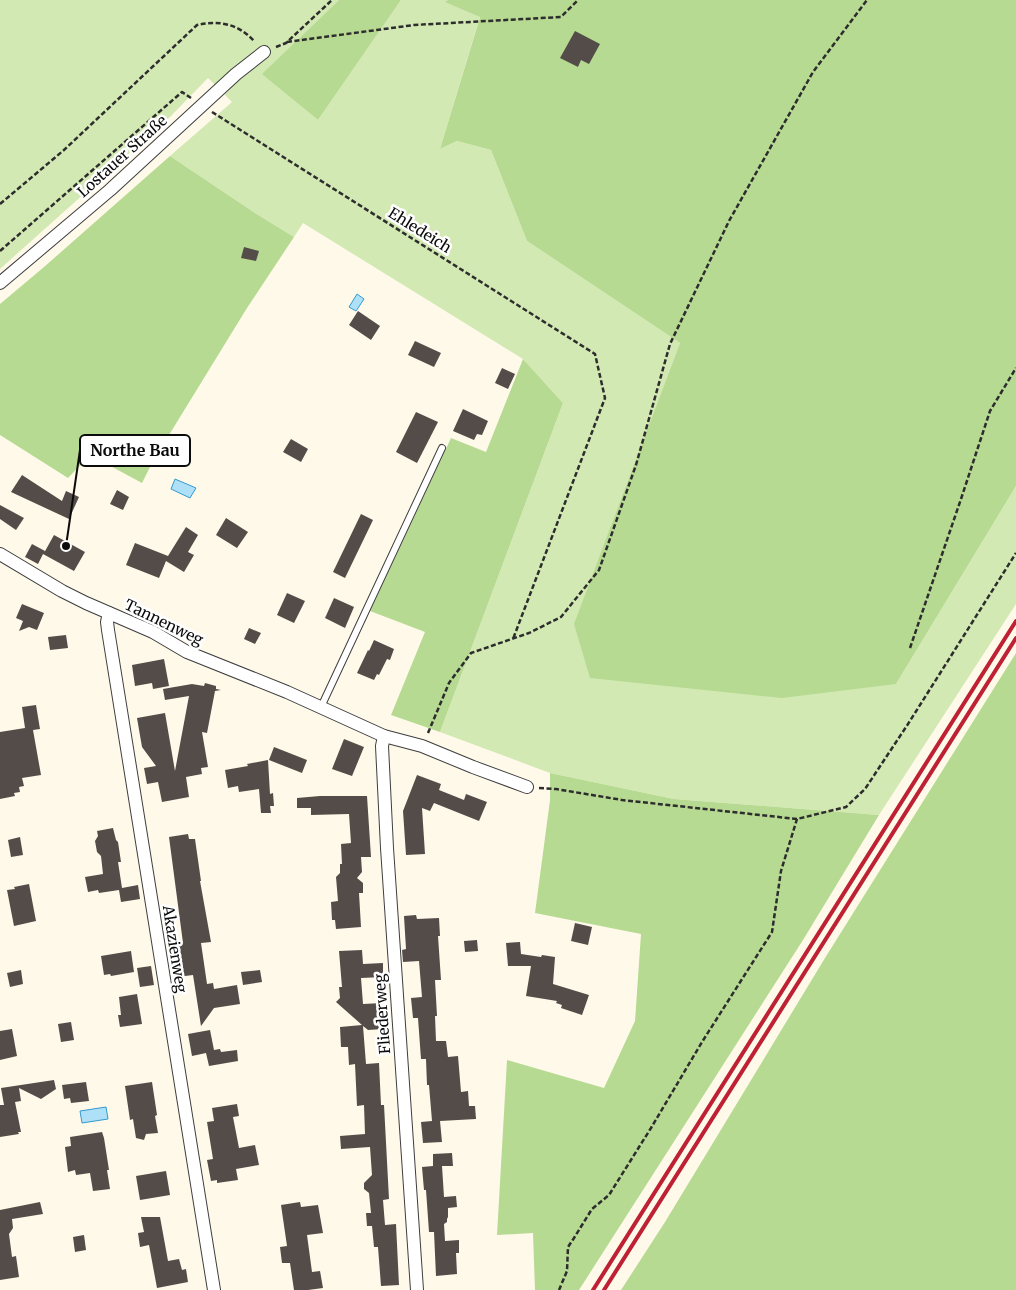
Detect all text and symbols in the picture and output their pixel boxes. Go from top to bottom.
street label: Lostauer Straße [73,111,171,201]
street label: Ehledeich [385,203,455,257]
callout: Northe Bau [80,435,190,466]
text: Northe Bau [90,440,180,460]
street label: Tannenweg [122,595,206,649]
street label: Akazienweg [159,903,191,994]
street label: Fliederweg [370,973,394,1055]

